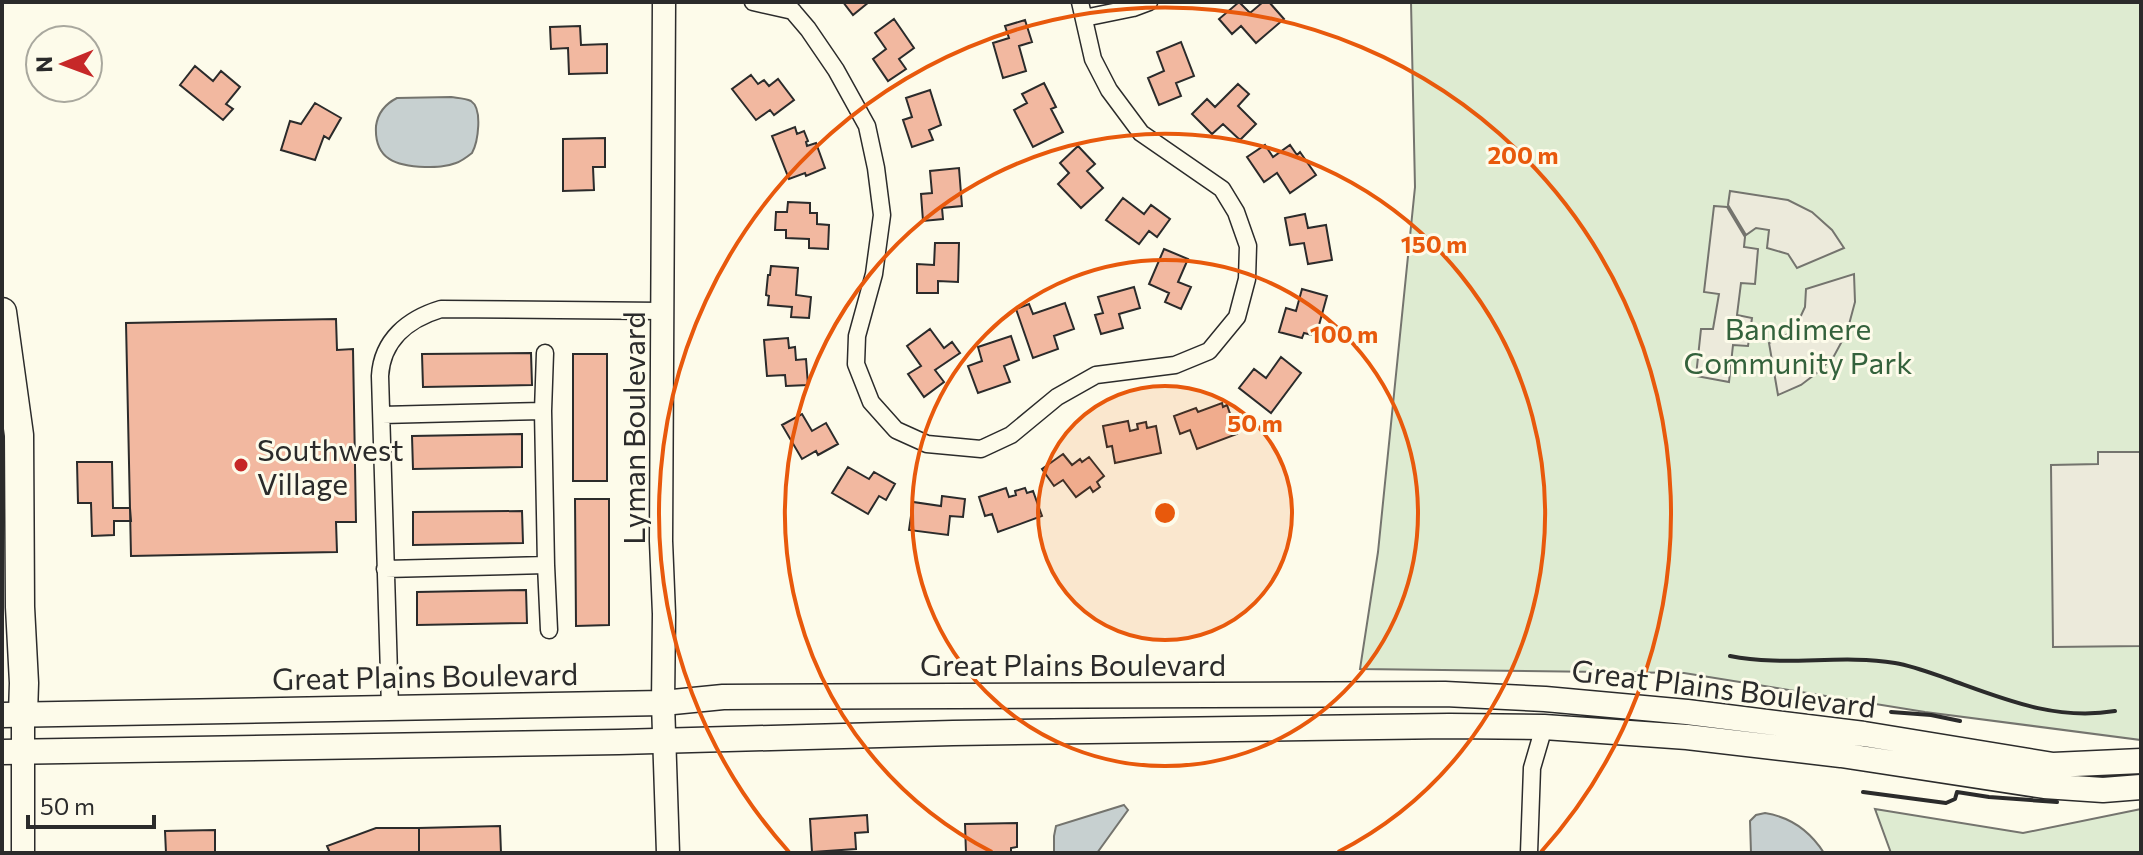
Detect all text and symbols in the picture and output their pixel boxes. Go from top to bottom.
north arrow [24,24,104,104]
text: N [30,56,57,73]
text: 200 m [1488,140,1558,169]
text: 150 m [1401,229,1467,258]
park label: Bandimere Community Park [1684,309,1912,380]
street label: Lyman Boulevard [614,311,651,545]
text: 100 m [1310,319,1378,348]
text: 50 m [1227,408,1283,437]
place label: Southwest Village [257,430,404,501]
marker: Southwest Village [232,456,250,474]
centre of rings [1151,499,1179,527]
street label: Great Plains Boulevard [920,645,1226,682]
street label: Great Plains Boulevard [1570,650,1878,724]
street label: Great Plains Boulevard [272,654,578,696]
scale bar [28,779,154,829]
text: 50 m [40,791,95,820]

